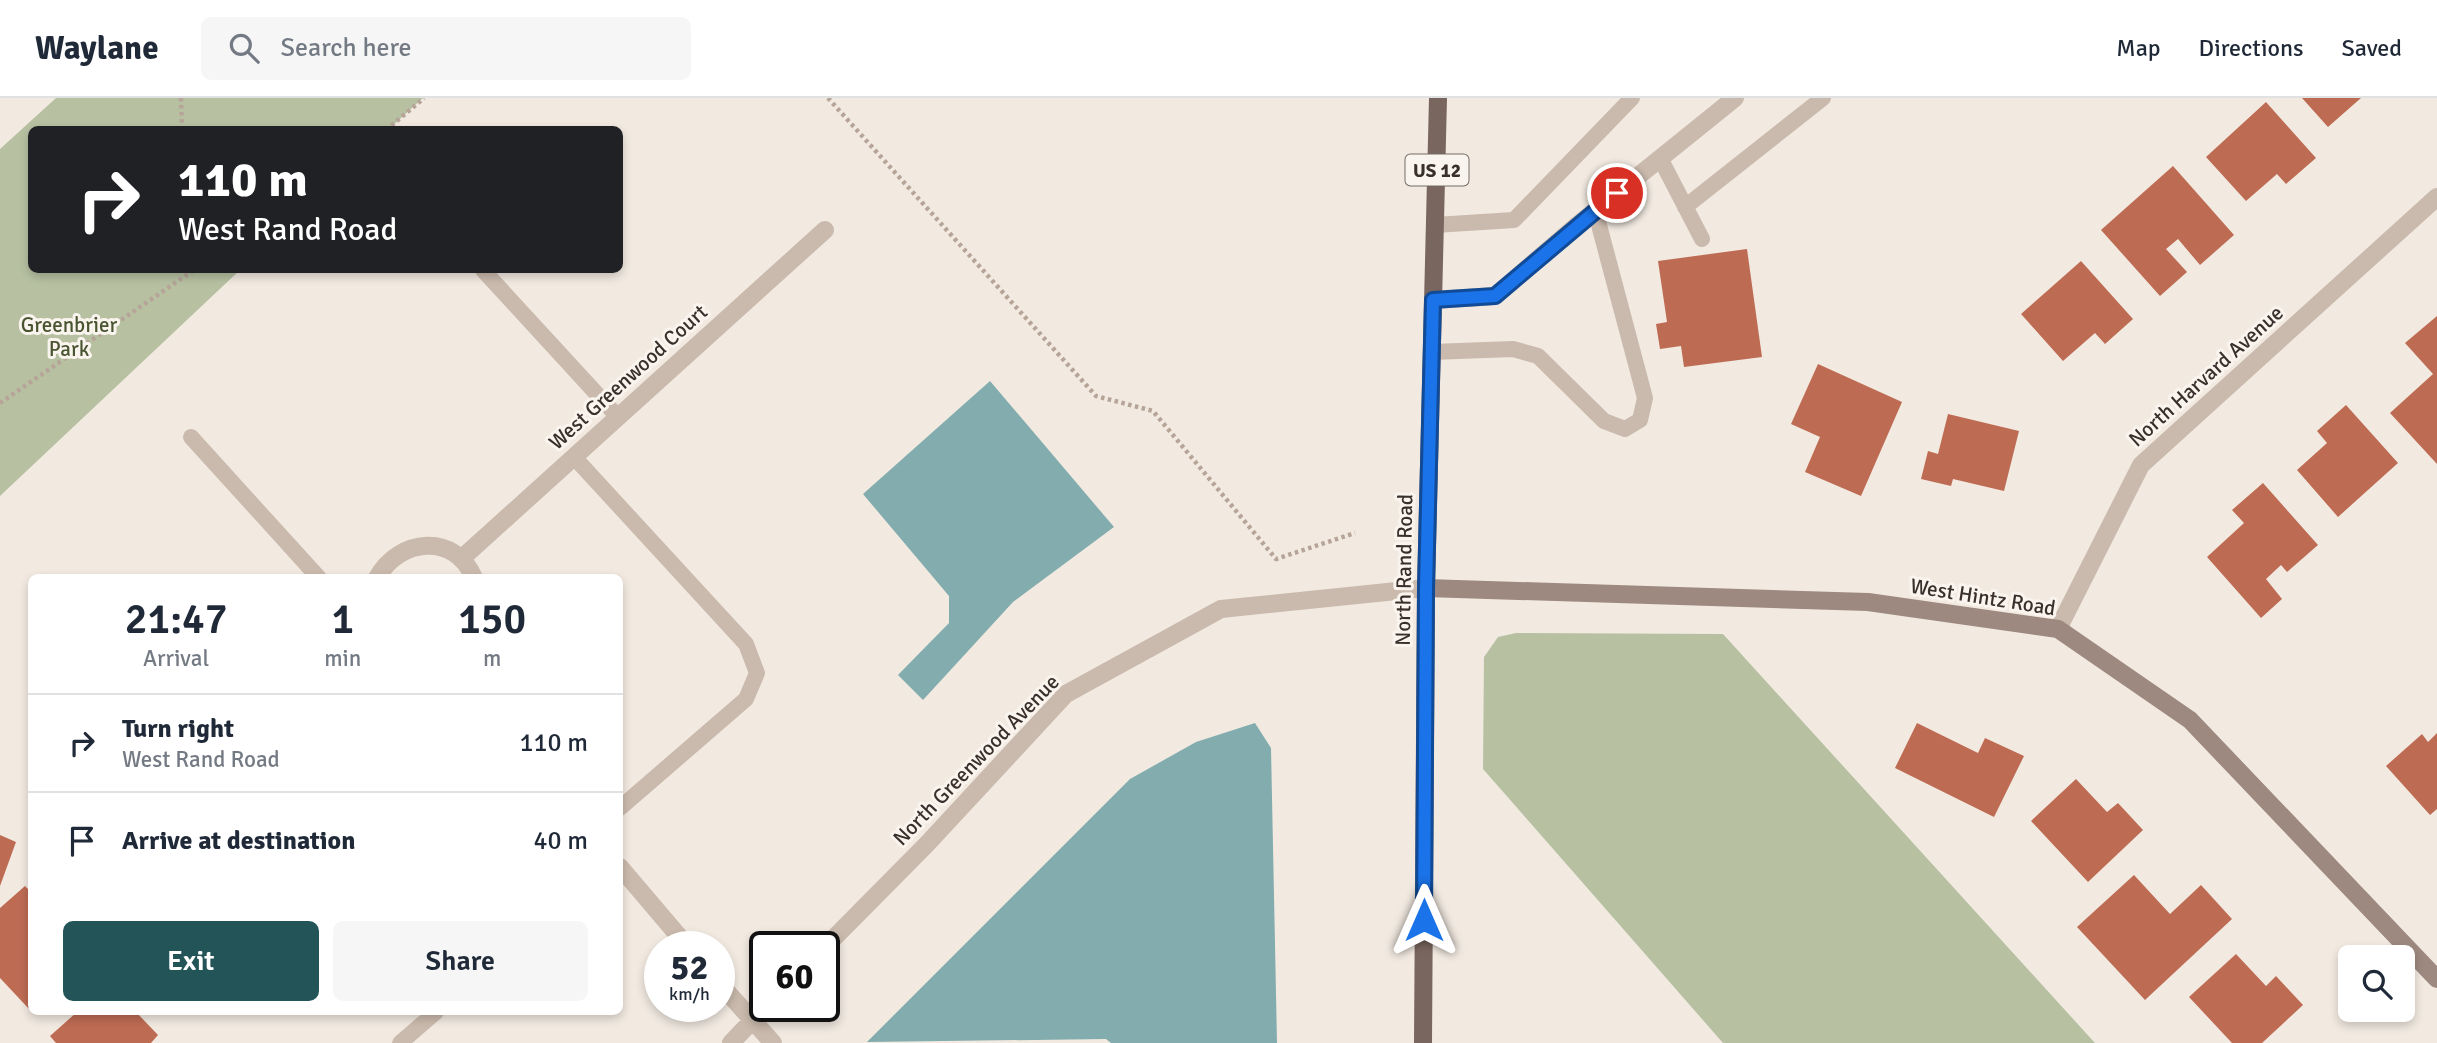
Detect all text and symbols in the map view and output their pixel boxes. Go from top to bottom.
search box [201,17,691,80]
text: Waylane [35,28,159,69]
icon: search [225,29,263,67]
text: Search here [281,32,412,64]
text: Map [2116,33,2161,63]
text: Directions [2199,33,2304,63]
text: Saved [2342,33,2402,63]
text: 110 m [178,150,308,210]
icon: right [63,154,154,245]
road number: US 12 [1406,155,1468,186]
pin [1587,163,1647,223]
icon: arrive [1598,174,1636,212]
text: West Rand Road [178,210,397,249]
street label: West Greenwood Court [543,299,713,455]
street label: North Harvard Avenue [2123,300,2289,452]
park label: Greenbrier Park [21,312,117,362]
street label: North Rand Road [1390,494,1418,646]
street label: West Hintz Road [1909,573,2057,621]
text: 21:47 [125,594,227,645]
text: 1 [331,594,354,645]
text: 150 [458,594,526,645]
text: Arrival [143,644,209,673]
text: min [324,644,361,673]
text: m [483,644,501,673]
street label: North Greenwood Avenue [887,669,1065,851]
text: Turn right [122,713,234,745]
icon: right [63,724,101,762]
text: 110 m [519,727,588,759]
text: West Rand Road [122,745,280,774]
icon: arrive [63,822,101,860]
text: Arrive at destination [122,825,355,857]
text: 40 m [533,825,588,857]
position arrow [1387,883,1461,957]
button: Exit [63,921,319,1001]
button: Share [333,921,588,1001]
speed limit sign: 60 [749,931,840,1022]
map controls [2338,945,2415,1022]
button: search [2338,945,2415,1022]
text: 52 [671,946,708,989]
text: km/h [669,983,710,1005]

